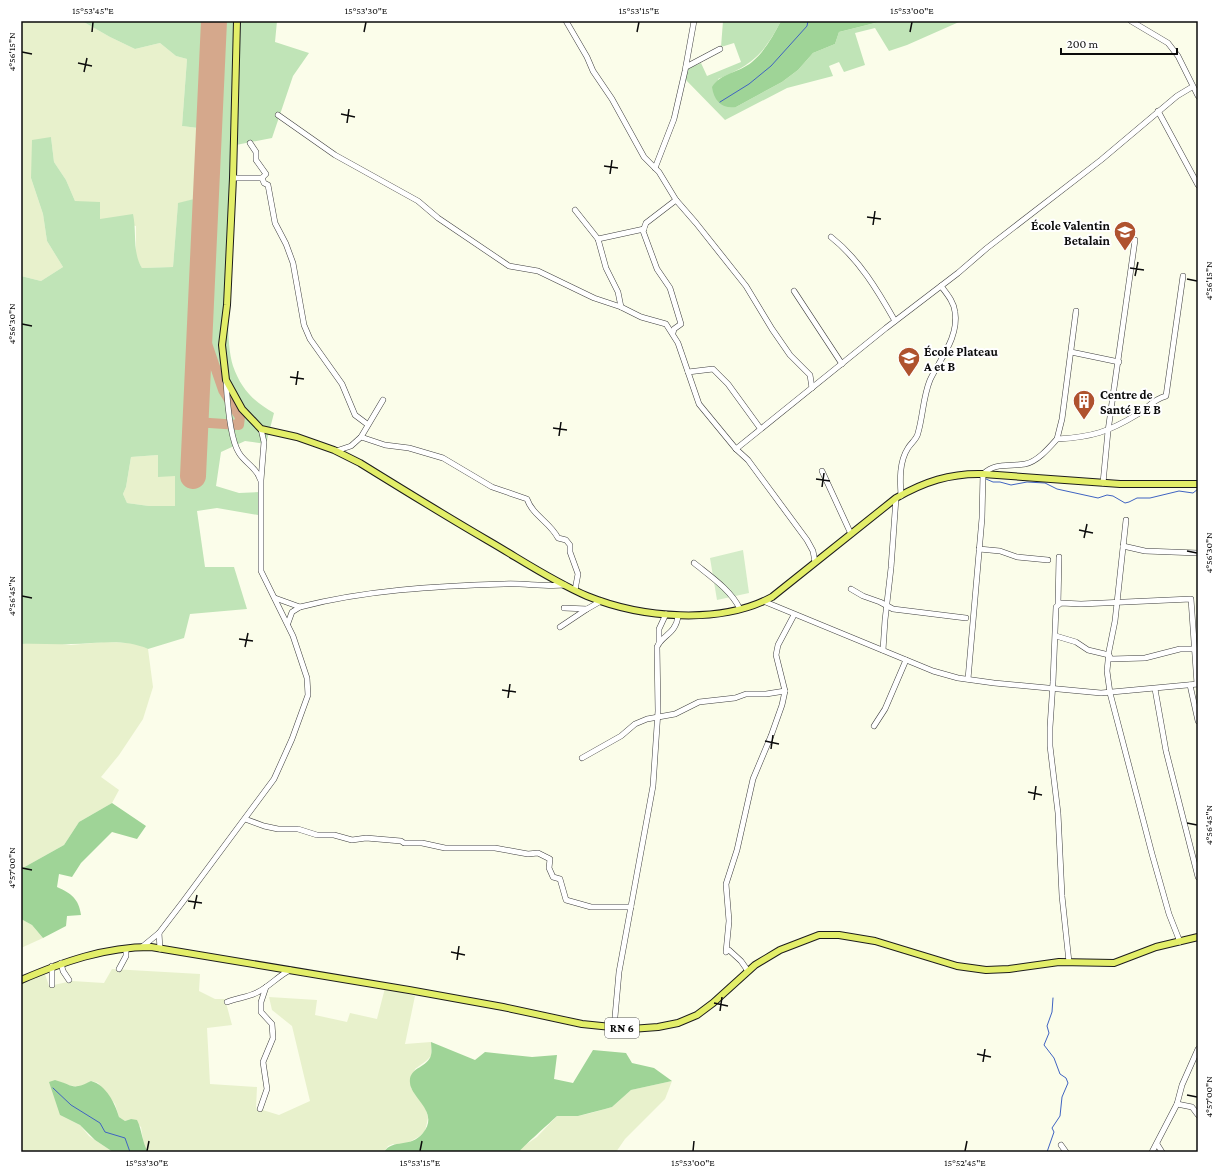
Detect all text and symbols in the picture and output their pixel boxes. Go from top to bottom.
text: 15°53'45"E [72,5,114,16]
text: 15°53'30"E [345,5,388,16]
text: 15°53'15"E [619,5,660,16]
text: 15°53'00"E [890,5,934,16]
scale bar [1061,30,1177,56]
text: 4°56'15"N [6,32,17,72]
text: 200 m [1067,37,1099,51]
place label: École Valentin Betalain [1031,218,1111,248]
school or university icon: École Valentin Betalain [1112,219,1138,252]
text: 4°56'15"N [1203,261,1214,301]
text: 4°56'30"N [6,303,17,345]
place label: École Plateau A et B [923,344,998,374]
school or university icon: École Plateau A et B [896,345,922,378]
place label: Centre de Santé E E B [1100,387,1161,417]
building icon: Centre de Santé E E B [1071,388,1097,421]
text: 4°56'30"N [1203,532,1214,574]
text: 4°56'45"N [6,575,17,616]
text: 4°56'45"N [1203,804,1214,845]
text: 4°57'00"N [6,847,17,889]
road number: RN 6 [605,1018,639,1038]
text: 4°57'00"N [1203,1076,1214,1118]
text: 15°53'30"E [126,1157,169,1168]
text: 15°53'15"E [400,1157,441,1168]
text: 15°53'00"E [671,1157,715,1168]
text: 15°52'45"E [944,1157,986,1168]

